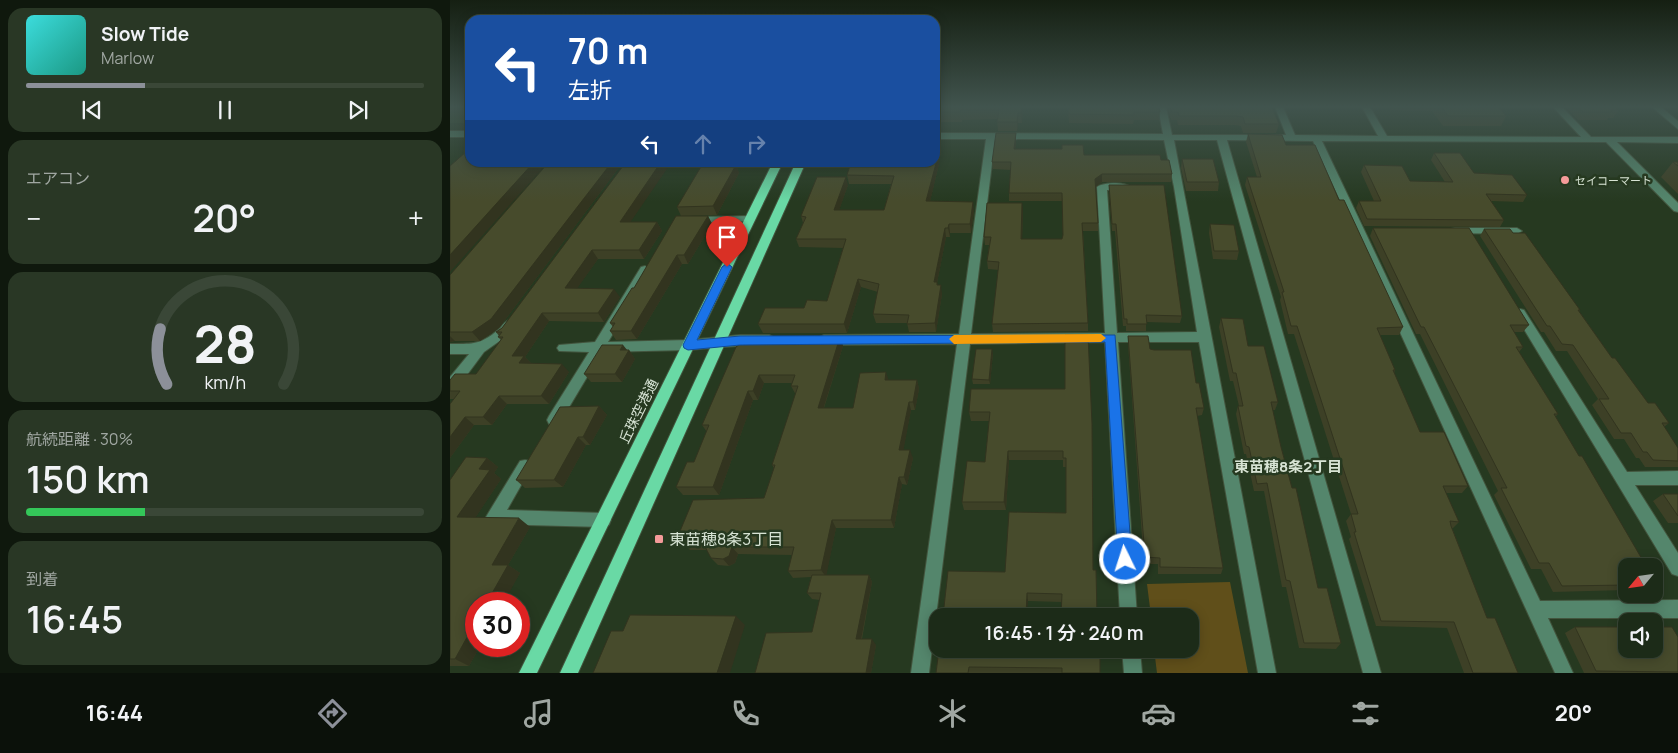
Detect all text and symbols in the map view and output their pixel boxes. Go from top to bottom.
text: Slow Tide [101,21,189,47]
text: 70 m [568,27,648,75]
icon: left [485,35,550,100]
text: Marlow [101,47,154,69]
text: 左折 [568,75,612,105]
icon: previous [78,96,106,124]
icon: pause [211,96,239,124]
icon: next [344,96,372,124]
icon: left [636,130,664,158]
icon: ahead [689,130,717,158]
icon: right [742,130,770,158]
text: エアコン [26,167,90,189]
place label: セイコーマート [1575,173,1652,188]
marker: セイコーマート [1559,174,1571,186]
text: 20° [193,191,256,243]
text: − [26,199,41,237]
text: + [408,199,424,237]
pin [706,216,748,267]
icon: arrive [713,223,741,251]
text: 28 [194,308,256,379]
text: km/h [204,370,246,394]
street label: 丘珠空港通 [614,375,662,447]
text: 航続距離 · 30% [26,428,133,450]
text: 150 km [26,452,150,504]
district label: 東苗穂8条2丁目 [1234,456,1342,477]
place label: 東苗穂8条3丁目 [669,528,783,550]
position arrow [1098,532,1150,584]
marker: 東苗穂8条3丁目 [653,533,665,545]
north arrow [1618,558,1662,602]
map controls [1618,558,1663,658]
text: 到着 [26,568,58,590]
text: 16:45 [26,592,123,644]
speed limit sign: 30 [465,592,530,657]
button: sound [1618,613,1663,658]
text: 16:45 · 1 分 · 240 m [984,620,1144,646]
icon: directions [315,696,350,731]
icon: music [521,696,556,731]
icon: phone [728,696,763,731]
icon: climate [935,696,970,731]
icon: car [1141,696,1176,731]
icon: filters [1348,696,1383,731]
text: 16:44 [86,698,143,728]
text: 20° [1555,698,1592,728]

